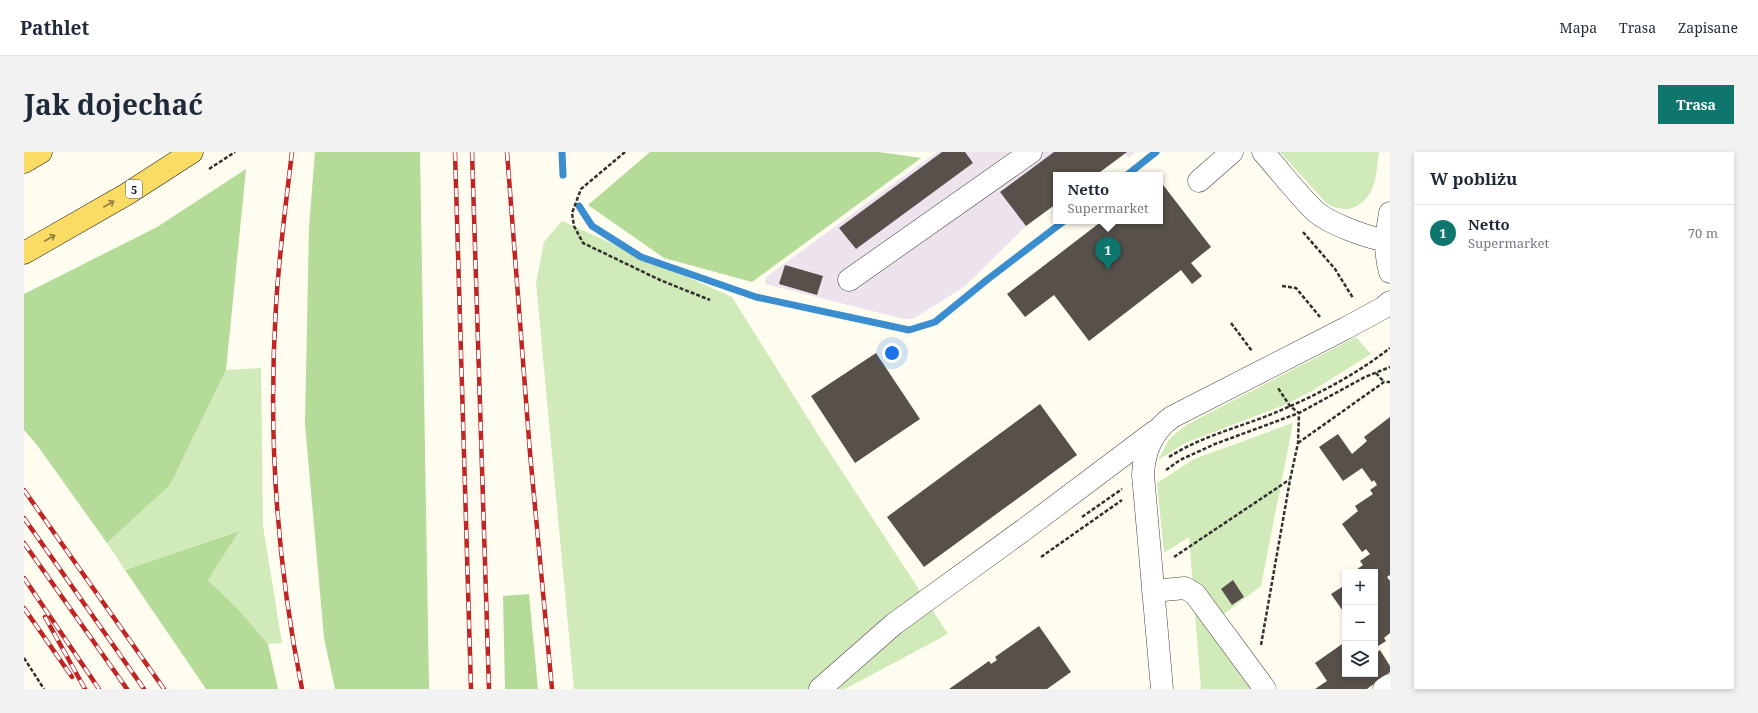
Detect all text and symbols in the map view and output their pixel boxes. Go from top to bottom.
text: Pathlet [20,15,89,41]
text: Mapa [1560,18,1597,37]
text: Trasa [1619,18,1656,37]
text: Zapisane [1678,18,1738,37]
text: Jak dojechać [24,85,203,123]
button: Trasa [1658,85,1734,124]
text: W pobliżu [1430,167,1517,190]
popup [1053,172,1163,224]
text: Netto [1068,179,1109,199]
road number: 5 [126,180,142,198]
text: Supermarket [1068,199,1149,217]
one-way arrow [103,200,115,208]
text: Netto [1468,214,1510,234]
text: 1 [1439,224,1447,242]
text: 70 m [1688,224,1718,242]
one-way arrow [43,234,55,242]
text: Supermarket [1468,234,1549,252]
pin: 1 [1095,237,1121,270]
your location [882,343,902,363]
map controls [1342,569,1378,677]
button: + [1342,569,1378,605]
button: − [1342,605,1378,641]
button: layers [1342,641,1378,677]

